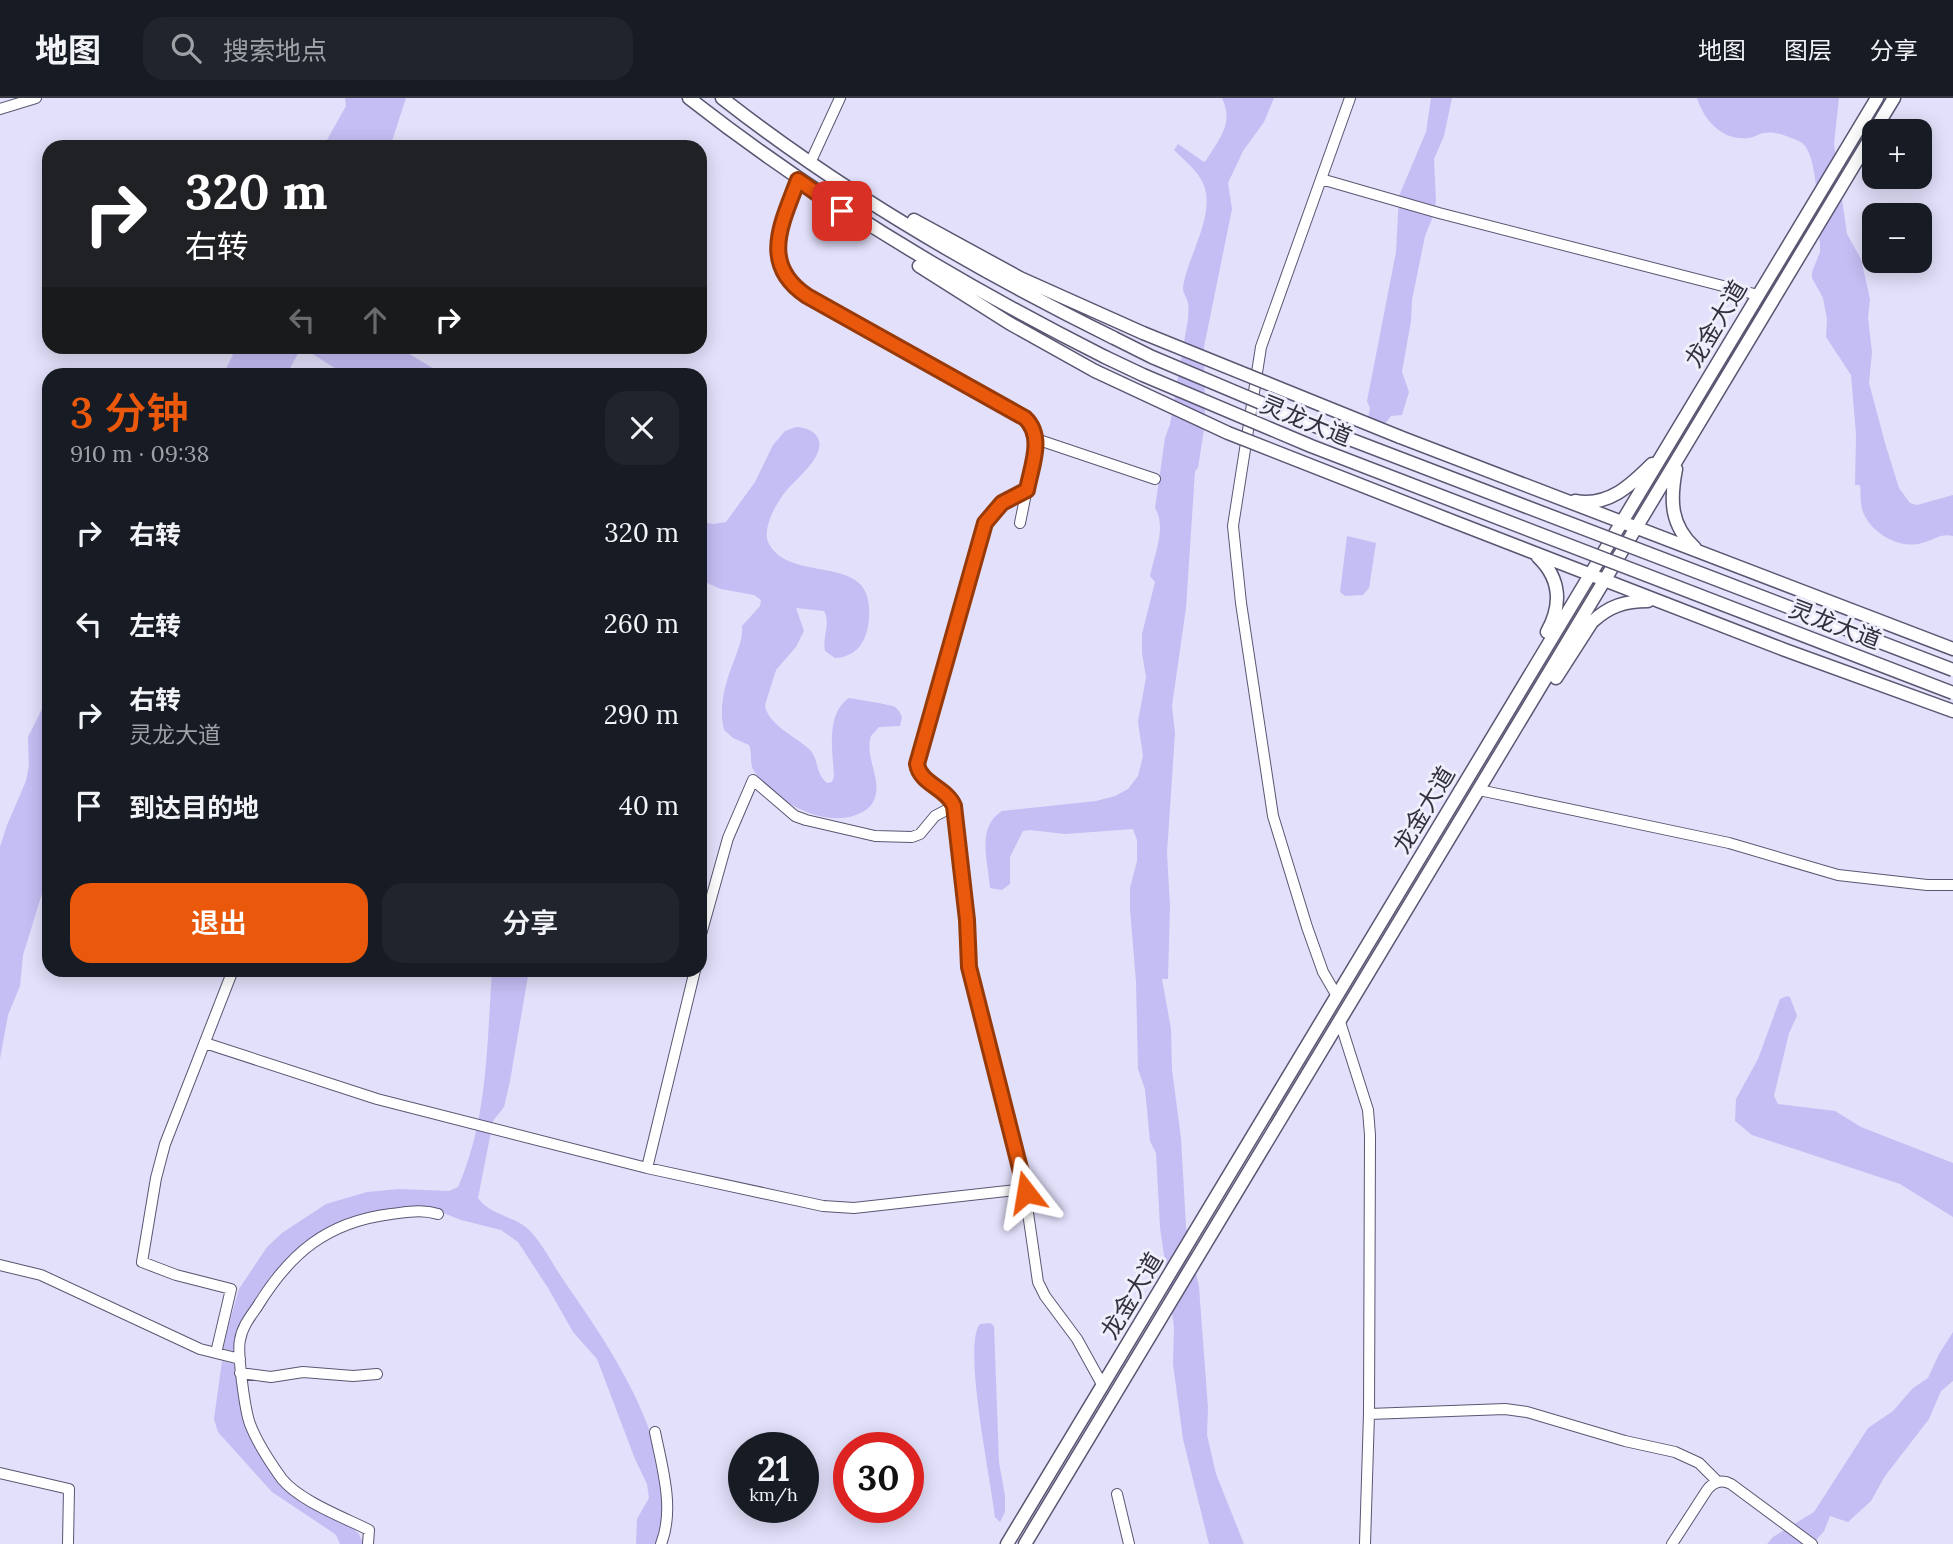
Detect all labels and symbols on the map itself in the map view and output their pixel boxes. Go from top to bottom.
pin [812,181,872,241]
street label: 龙金大道 [1678,275,1754,373]
street label: 灵龙大道 [1256,388,1356,453]
street label: 灵龙大道 [1785,593,1886,656]
street label: 龙金大道 [1386,761,1462,859]
position arrow [989,1155,1063,1229]
street label: 龙金大道 [1094,1247,1170,1345]
speed limit sign: 30 [833,1432,924,1523]

